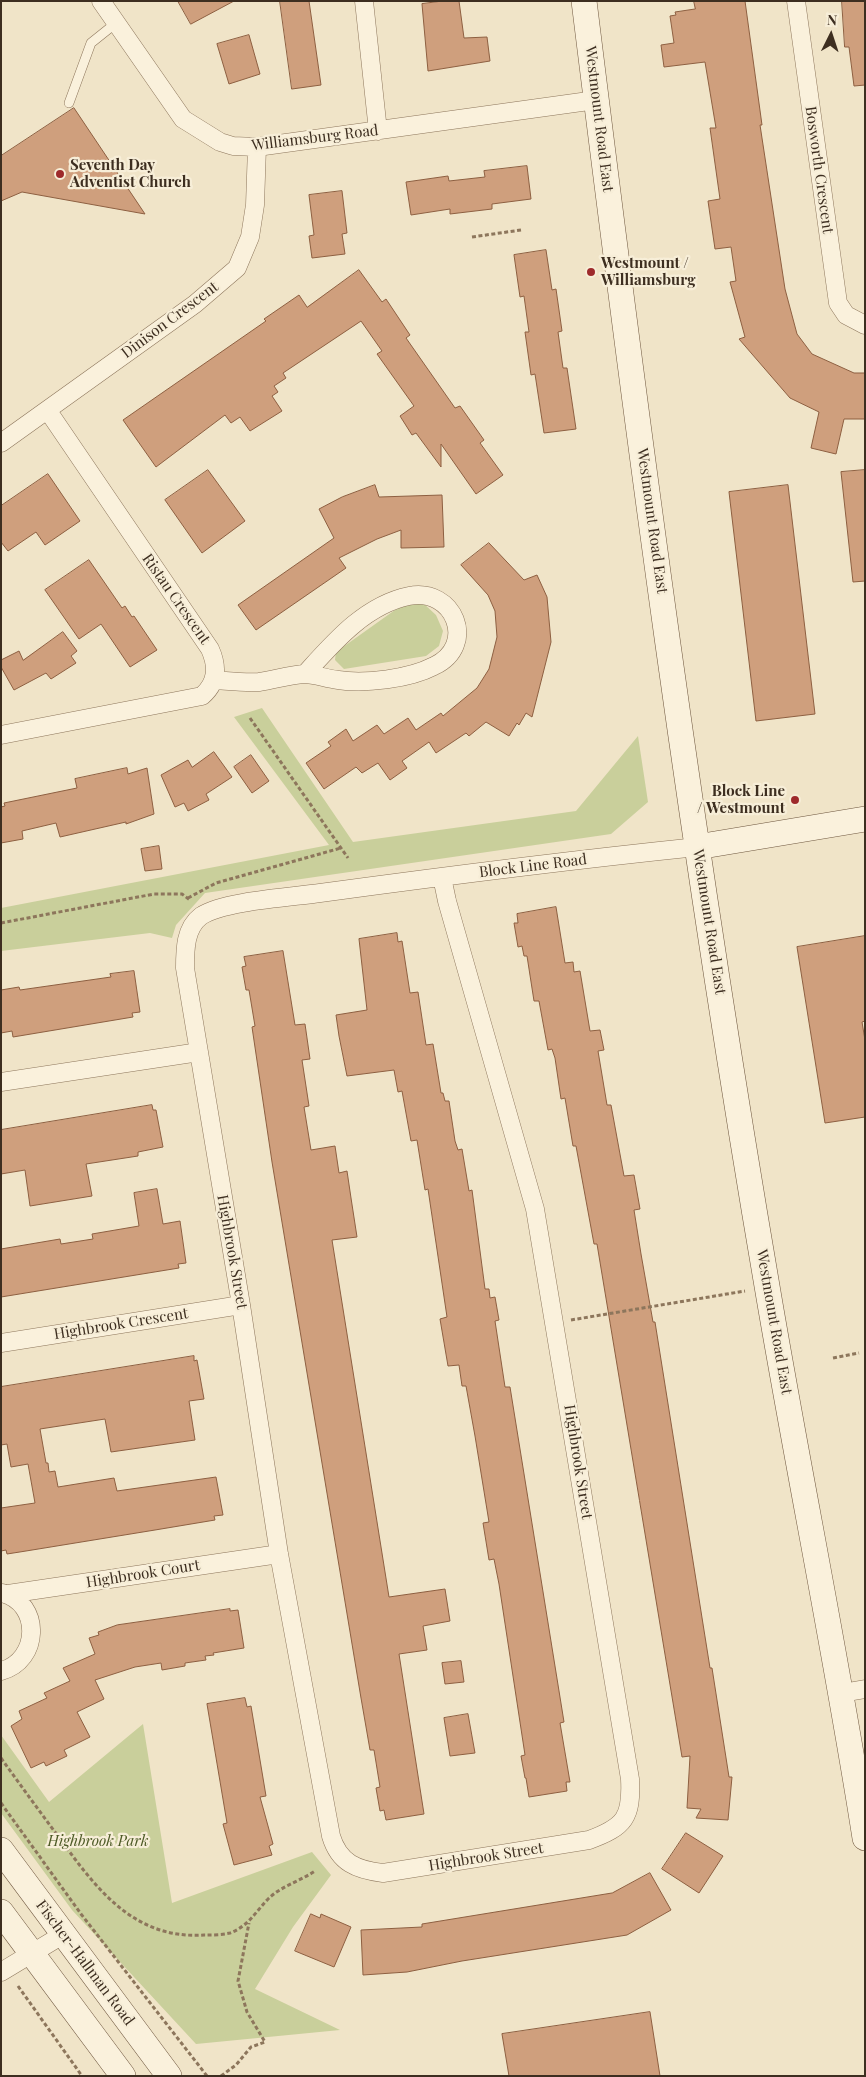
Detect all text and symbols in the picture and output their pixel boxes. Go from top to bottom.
north arrow [806,10,856,60]
text: N [826,10,838,29]
street label: Westmount Road East [581,45,617,193]
street label: Bosworth Crescent [801,105,837,235]
street label: Williamsburg Road [251,121,379,155]
place label: Seventh Day Adventist Church [70,156,191,191]
marker: Seventh Day Adventist Church [54,168,66,180]
place label: Westmount / Williamsburg [601,254,695,289]
marker: Westmount / Williamsburg [585,266,597,278]
street label: Dinison Crescent [118,278,222,362]
street label: Westmount Road East [633,447,671,595]
street label: Ristau Crescent [138,550,214,648]
place label: Block Line / Westmount [697,782,785,817]
marker: Block Line / Westmount [789,794,801,806]
street label: Westmount Road East [689,848,729,996]
street label: Block Line Road [478,850,588,882]
street label: Highbrook Street [213,1193,251,1311]
street label: Westmount Road East [752,1248,796,1396]
street label: Highbrook Crescent [53,1304,189,1344]
street label: Highbrook Street [560,1403,596,1521]
street label: Highbrook Court [85,1556,201,1592]
park label: Highbrook Park [48,1832,148,1850]
street label: Highbrook Street [427,1839,545,1875]
street label: Fischer-Hallman Road [32,1897,138,2029]

